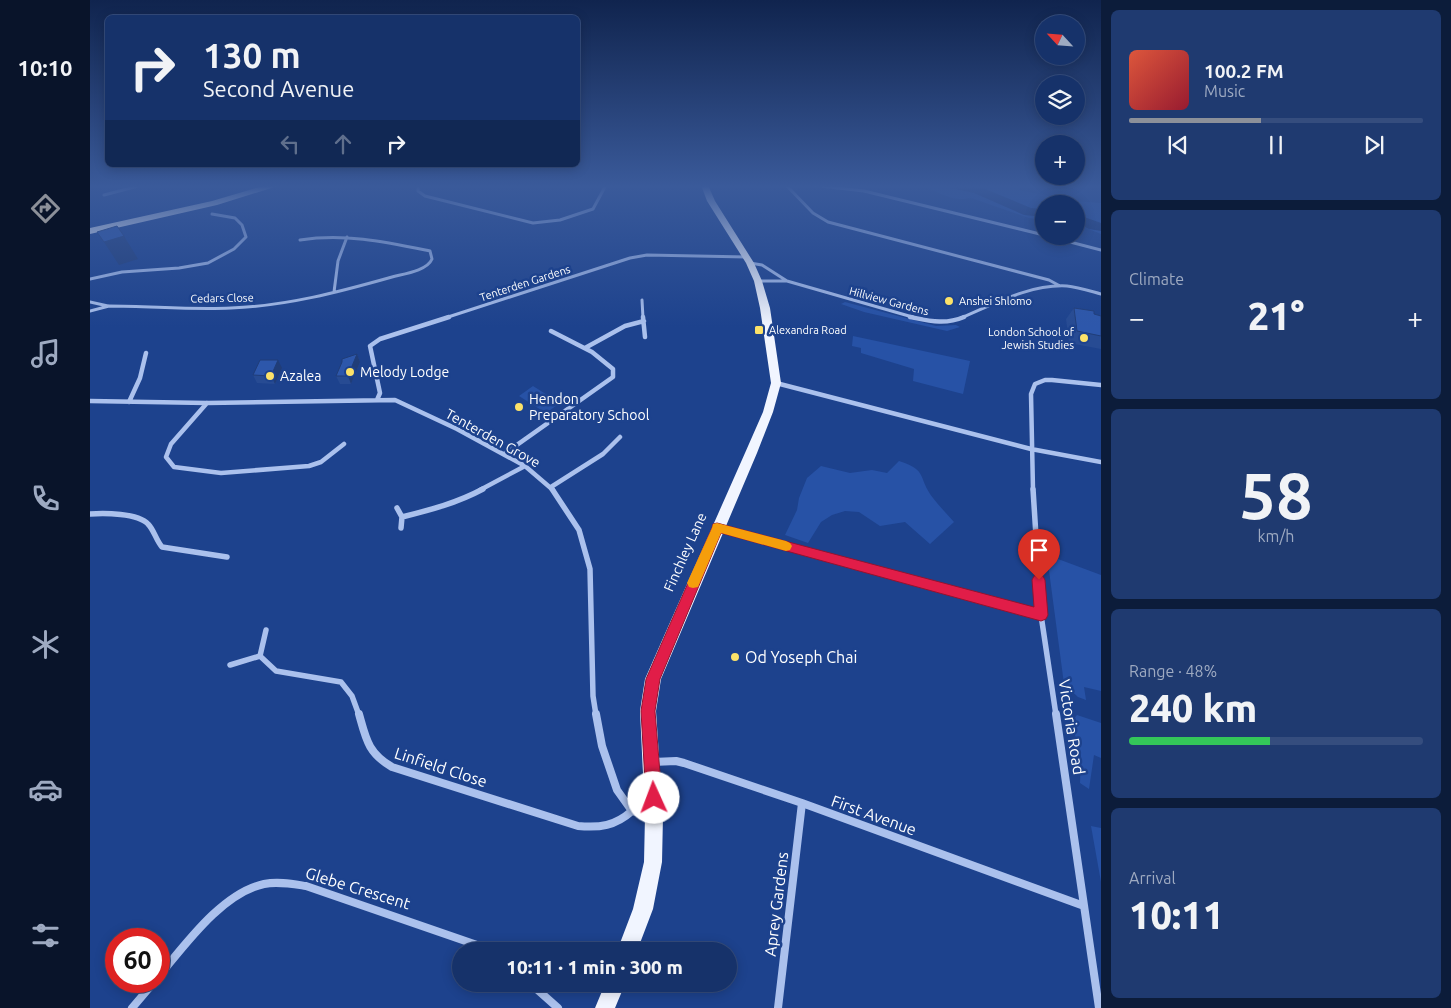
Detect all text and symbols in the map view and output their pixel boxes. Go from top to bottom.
north arrow [1035,15,1085,65]
map controls [1035,15,1085,245]
icon: right [120,35,185,100]
text: 130 m [203,35,301,75]
text: 10:10 [17,55,73,80]
text: 100.2 FM [1204,60,1284,82]
button: layers [1035,75,1085,125]
text: Second Avenue [203,76,354,101]
text: Music [1204,82,1245,100]
icon: left [276,130,304,158]
icon: ahead [329,130,357,158]
icon: right [382,130,410,158]
icon: previous [1164,131,1192,159]
icon: pause [1262,131,1290,159]
icon: next [1360,131,1388,159]
button: + [1035,135,1085,185]
icon: directions [28,191,63,226]
button: − [1035,195,1085,245]
street label: Tenterden Gardens [478,263,572,303]
text: Climate [1129,270,1184,288]
street label: Hillview Gardens [848,285,930,317]
street label: Cedars Close [190,291,254,305]
marker: Anshei Shlomo [943,295,955,307]
place label: Anshei Shlomo [959,295,1032,307]
text: 21° [1248,295,1304,337]
text: − [1129,302,1145,333]
text: + [1407,302,1423,333]
marker: Alexandra Road [753,324,765,336]
place label: Alexandra Road [769,324,847,336]
place label: London School of Jewish Studies [988,326,1075,351]
marker: London School of Jewish Studies [1078,332,1090,344]
icon: music [28,336,63,371]
place label: Melody Lodge [360,364,449,380]
marker: Melody Lodge [344,366,356,378]
place label: Azalea [280,368,322,384]
marker: Azalea [264,370,276,382]
place label: Hendon Preparatory School [529,391,650,423]
marker: Hendon Preparatory School [513,401,525,413]
street label: Tenterden Grove [443,405,543,471]
text: 58 [1239,458,1313,531]
icon: phone [28,481,63,516]
street label: Finchley Lane [660,510,710,594]
text: km/h [1258,527,1294,545]
pin [1018,529,1060,580]
icon: arrive [1025,536,1053,564]
icon: climate [28,627,63,662]
place label: Od Yoseph Chai [745,648,857,666]
marker: Od Yoseph Chai [729,651,741,663]
text: Range · 48% [1129,662,1217,680]
street label: Victoria Road [1056,678,1088,776]
text: 240 km [1129,687,1257,729]
street label: Linfield Close [392,744,490,790]
position arrow [627,771,679,823]
icon: car [28,772,63,807]
street label: First Avenue [829,791,919,839]
street label: Aprey Gardens [761,851,791,957]
street label: Glebe Crescent [303,863,413,913]
text: Arrival [1129,869,1176,887]
text: 10:11 [1129,894,1224,936]
icon: filters [28,918,63,953]
speed limit sign: 60 [105,928,170,993]
text: 10:11 · 1 min · 300 m [506,956,683,978]

